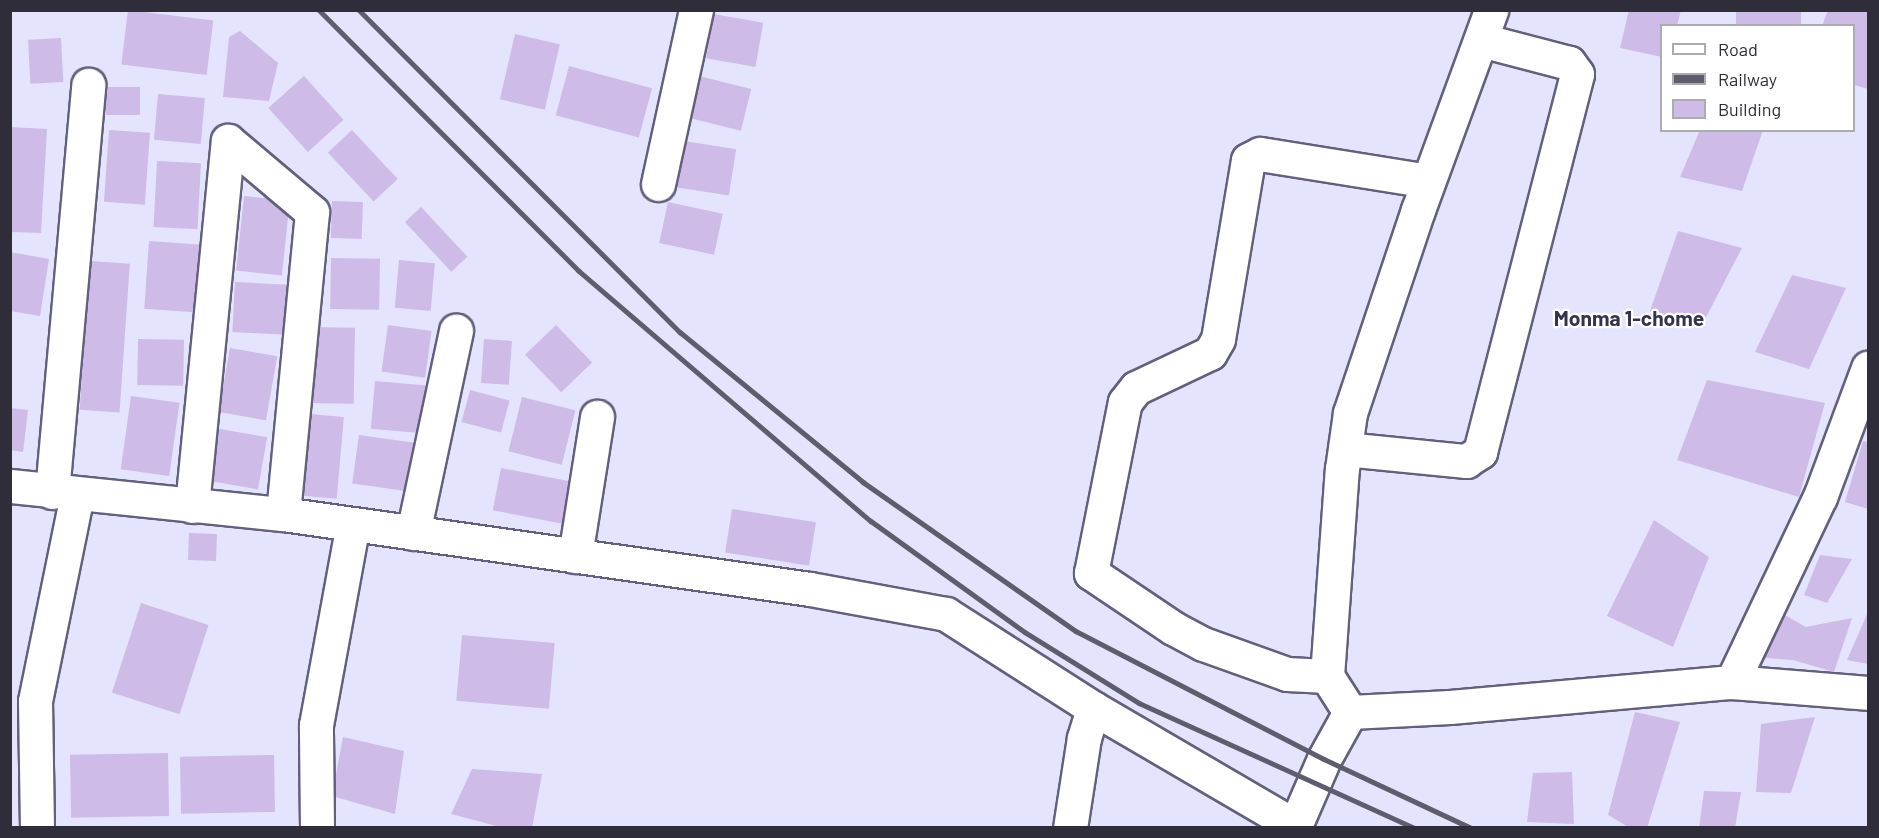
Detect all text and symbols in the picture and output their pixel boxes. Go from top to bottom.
legend [1660,24,1855,132]
text: Road [1718,38,1758,60]
text: Railway [1718,68,1777,90]
text: Building [1718,98,1781,120]
district label: Monma 1-chome [1554,305,1704,331]

